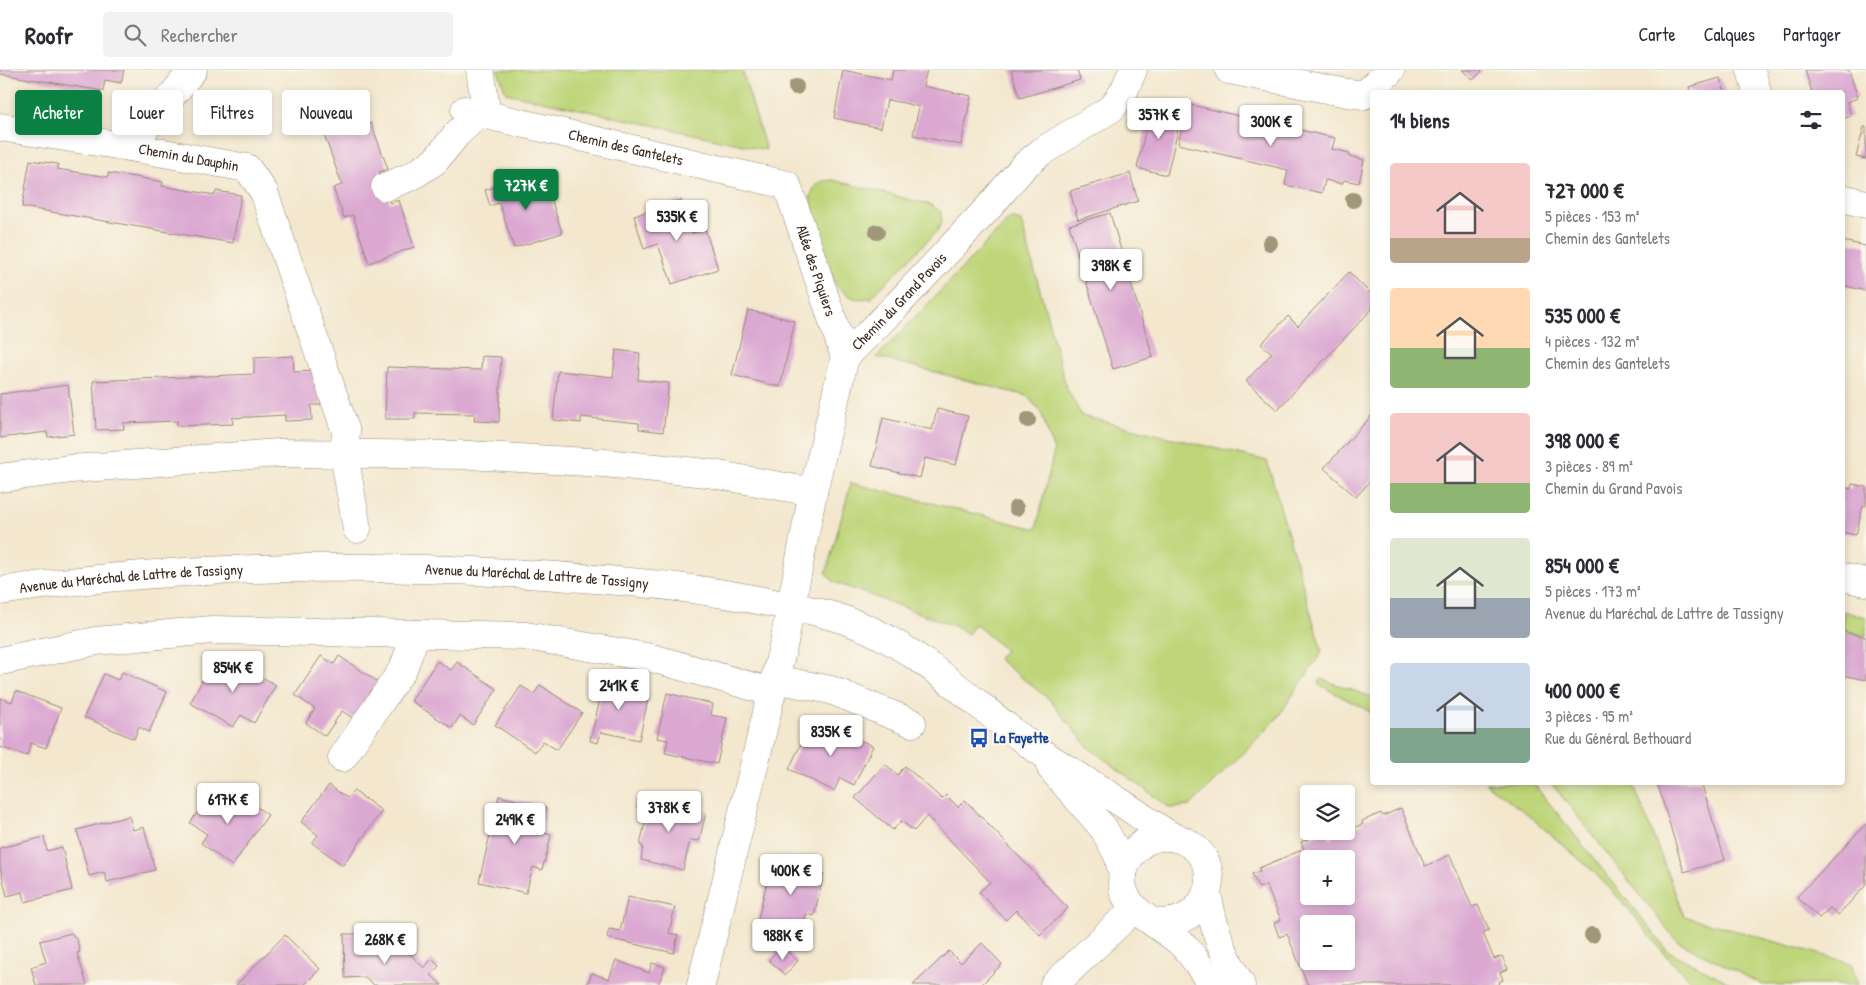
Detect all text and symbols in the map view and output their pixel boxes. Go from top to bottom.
search box [103,12,453,57]
text: Roofr [25,19,73,51]
icon: search [121,21,149,49]
text: Rechercher [161,22,238,48]
text: Carte [1638,22,1676,47]
text: Calques [1704,22,1755,47]
text: Partager [1783,22,1841,47]
chip: Acheter [15,90,102,135]
chip: Louer [112,90,183,135]
chip: Filtres [193,90,272,135]
chip: Nouveau [282,90,370,135]
pin: 357K € [1118,98,1200,140]
text: 357K € [1138,103,1180,125]
pin: 300K € [1230,104,1312,147]
text: 14 biens [1390,106,1450,135]
icon: filters [1797,106,1825,134]
text: 300K € [1250,110,1292,132]
street label: Chemin des Gantelets [566,123,686,171]
street label: Chemin du Dauphin [137,138,241,176]
pin: 727K € [485,168,567,211]
text: 727K € [504,174,548,196]
text: 727 000 € [1545,176,1624,205]
icon: home [1430,183,1490,243]
pin: 535K € [636,200,718,242]
text: 535K € [657,205,697,227]
text: 5 pièces · 153 m² [1545,205,1640,227]
street label: Allée des Piquiers [791,222,842,319]
text: Chemin des Gantelets [1545,227,1670,249]
street label: Chemin du Grand Pavois [846,247,951,355]
pin: 398K € [1070,248,1152,291]
text: 398K € [1091,254,1131,276]
text: 535 000 € [1545,301,1620,330]
icon: home [1430,308,1490,368]
text: 4 pièces · 132 m² [1545,330,1639,352]
text: Chemin des Gantelets [1545,352,1670,374]
text: 398 000 € [1545,426,1619,455]
icon: home [1430,433,1490,493]
text: 3 pièces · 89 m² [1545,455,1633,477]
text: Chemin du Grand Pavois [1545,477,1682,499]
text: 854 000 € [1545,551,1619,580]
street label: Avenue du Maréchal de Lattre de Tassigny [18,558,243,598]
street label: Avenue du Maréchal de Lattre de Tassigny [424,558,650,594]
icon: home [1430,558,1490,618]
text: 5 pièces · 173 m² [1545,580,1641,602]
text: Avenue du Maréchal de Lattre de Tassigny [1545,602,1784,624]
pin: 854K € [192,650,274,693]
text: 854K € [213,656,253,678]
pin: 241K € [578,668,660,711]
text: 241K € [599,674,639,696]
text: 400 000 € [1545,676,1620,705]
icon: home [1430,683,1490,743]
text: 3 pièces · 95 m² [1545,705,1633,727]
pin: 835K € [790,714,872,757]
text: 835K € [811,720,851,742]
bus stop icon: La Fayette [968,727,990,749]
place label: La Fayette [994,727,1049,749]
text: Rue du Général Bethouard [1545,727,1691,749]
pin: 617K € [187,782,269,825]
map controls [1300,785,1355,970]
button: layers [1300,785,1355,840]
text: 617K € [208,788,248,810]
pin: 378K € [628,790,710,833]
text: 378K € [648,796,690,818]
pin: 249K € [474,802,556,845]
text: 249K € [495,808,535,830]
button: + [1300,850,1355,905]
pin: 400K € [750,854,832,896]
text: 400K € [771,859,811,881]
button: − [1300,915,1355,970]
pin: 988K € [742,918,824,961]
pin: 268K € [344,922,426,965]
text: 988K € [763,924,803,946]
text: 268K € [365,928,405,950]

